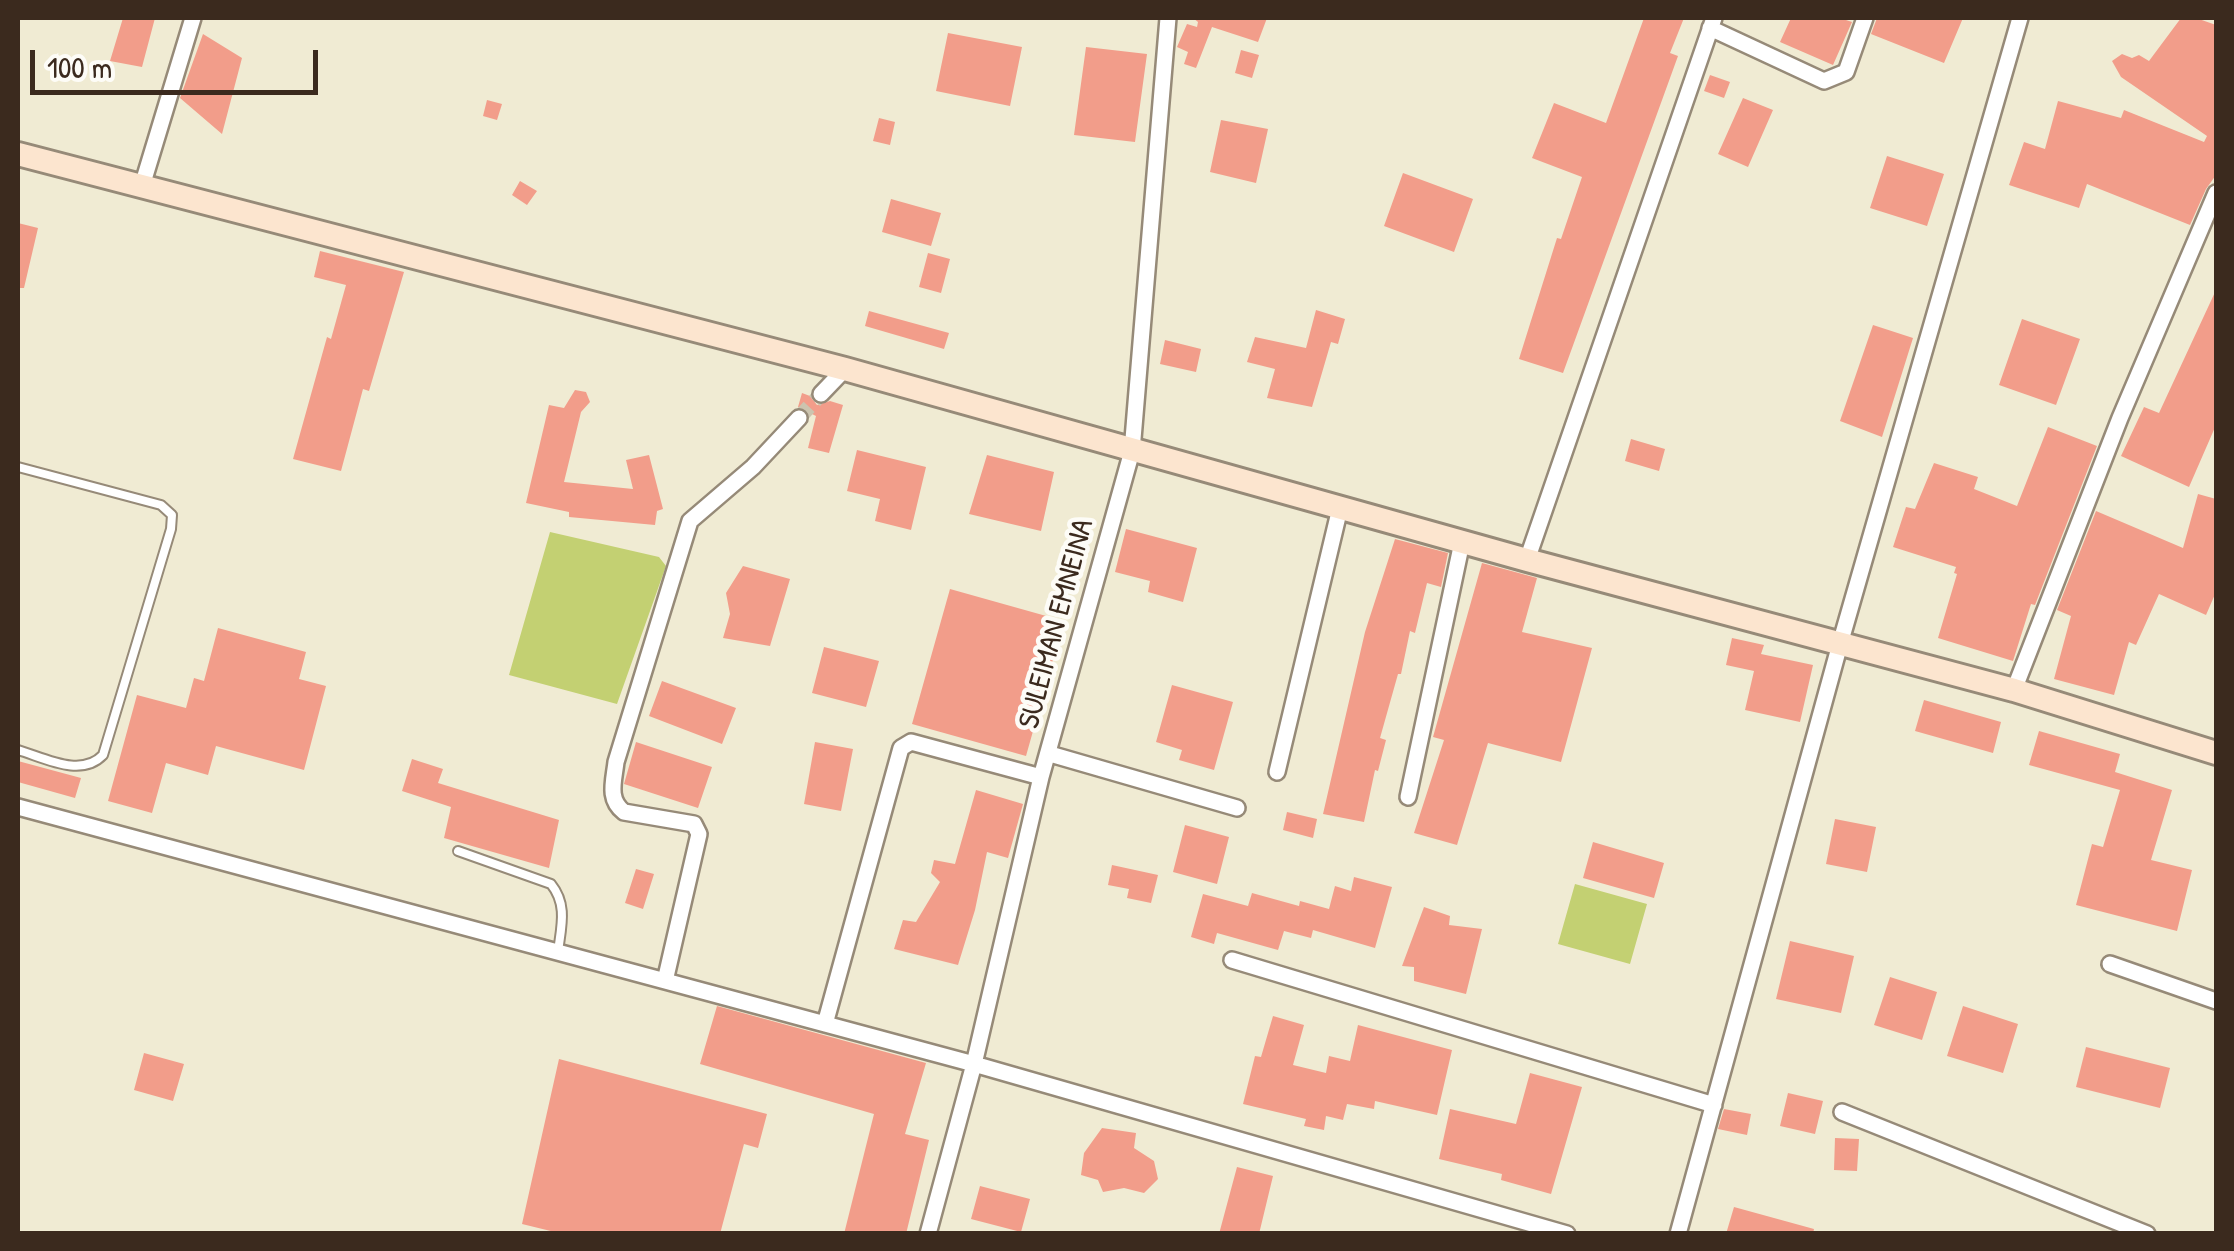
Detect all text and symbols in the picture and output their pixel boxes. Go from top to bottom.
scale bar [35,30,322,92]
text: 100 m [47,47,112,87]
street label: SULEIMAN EMNEINA [1012,515,1102,733]

